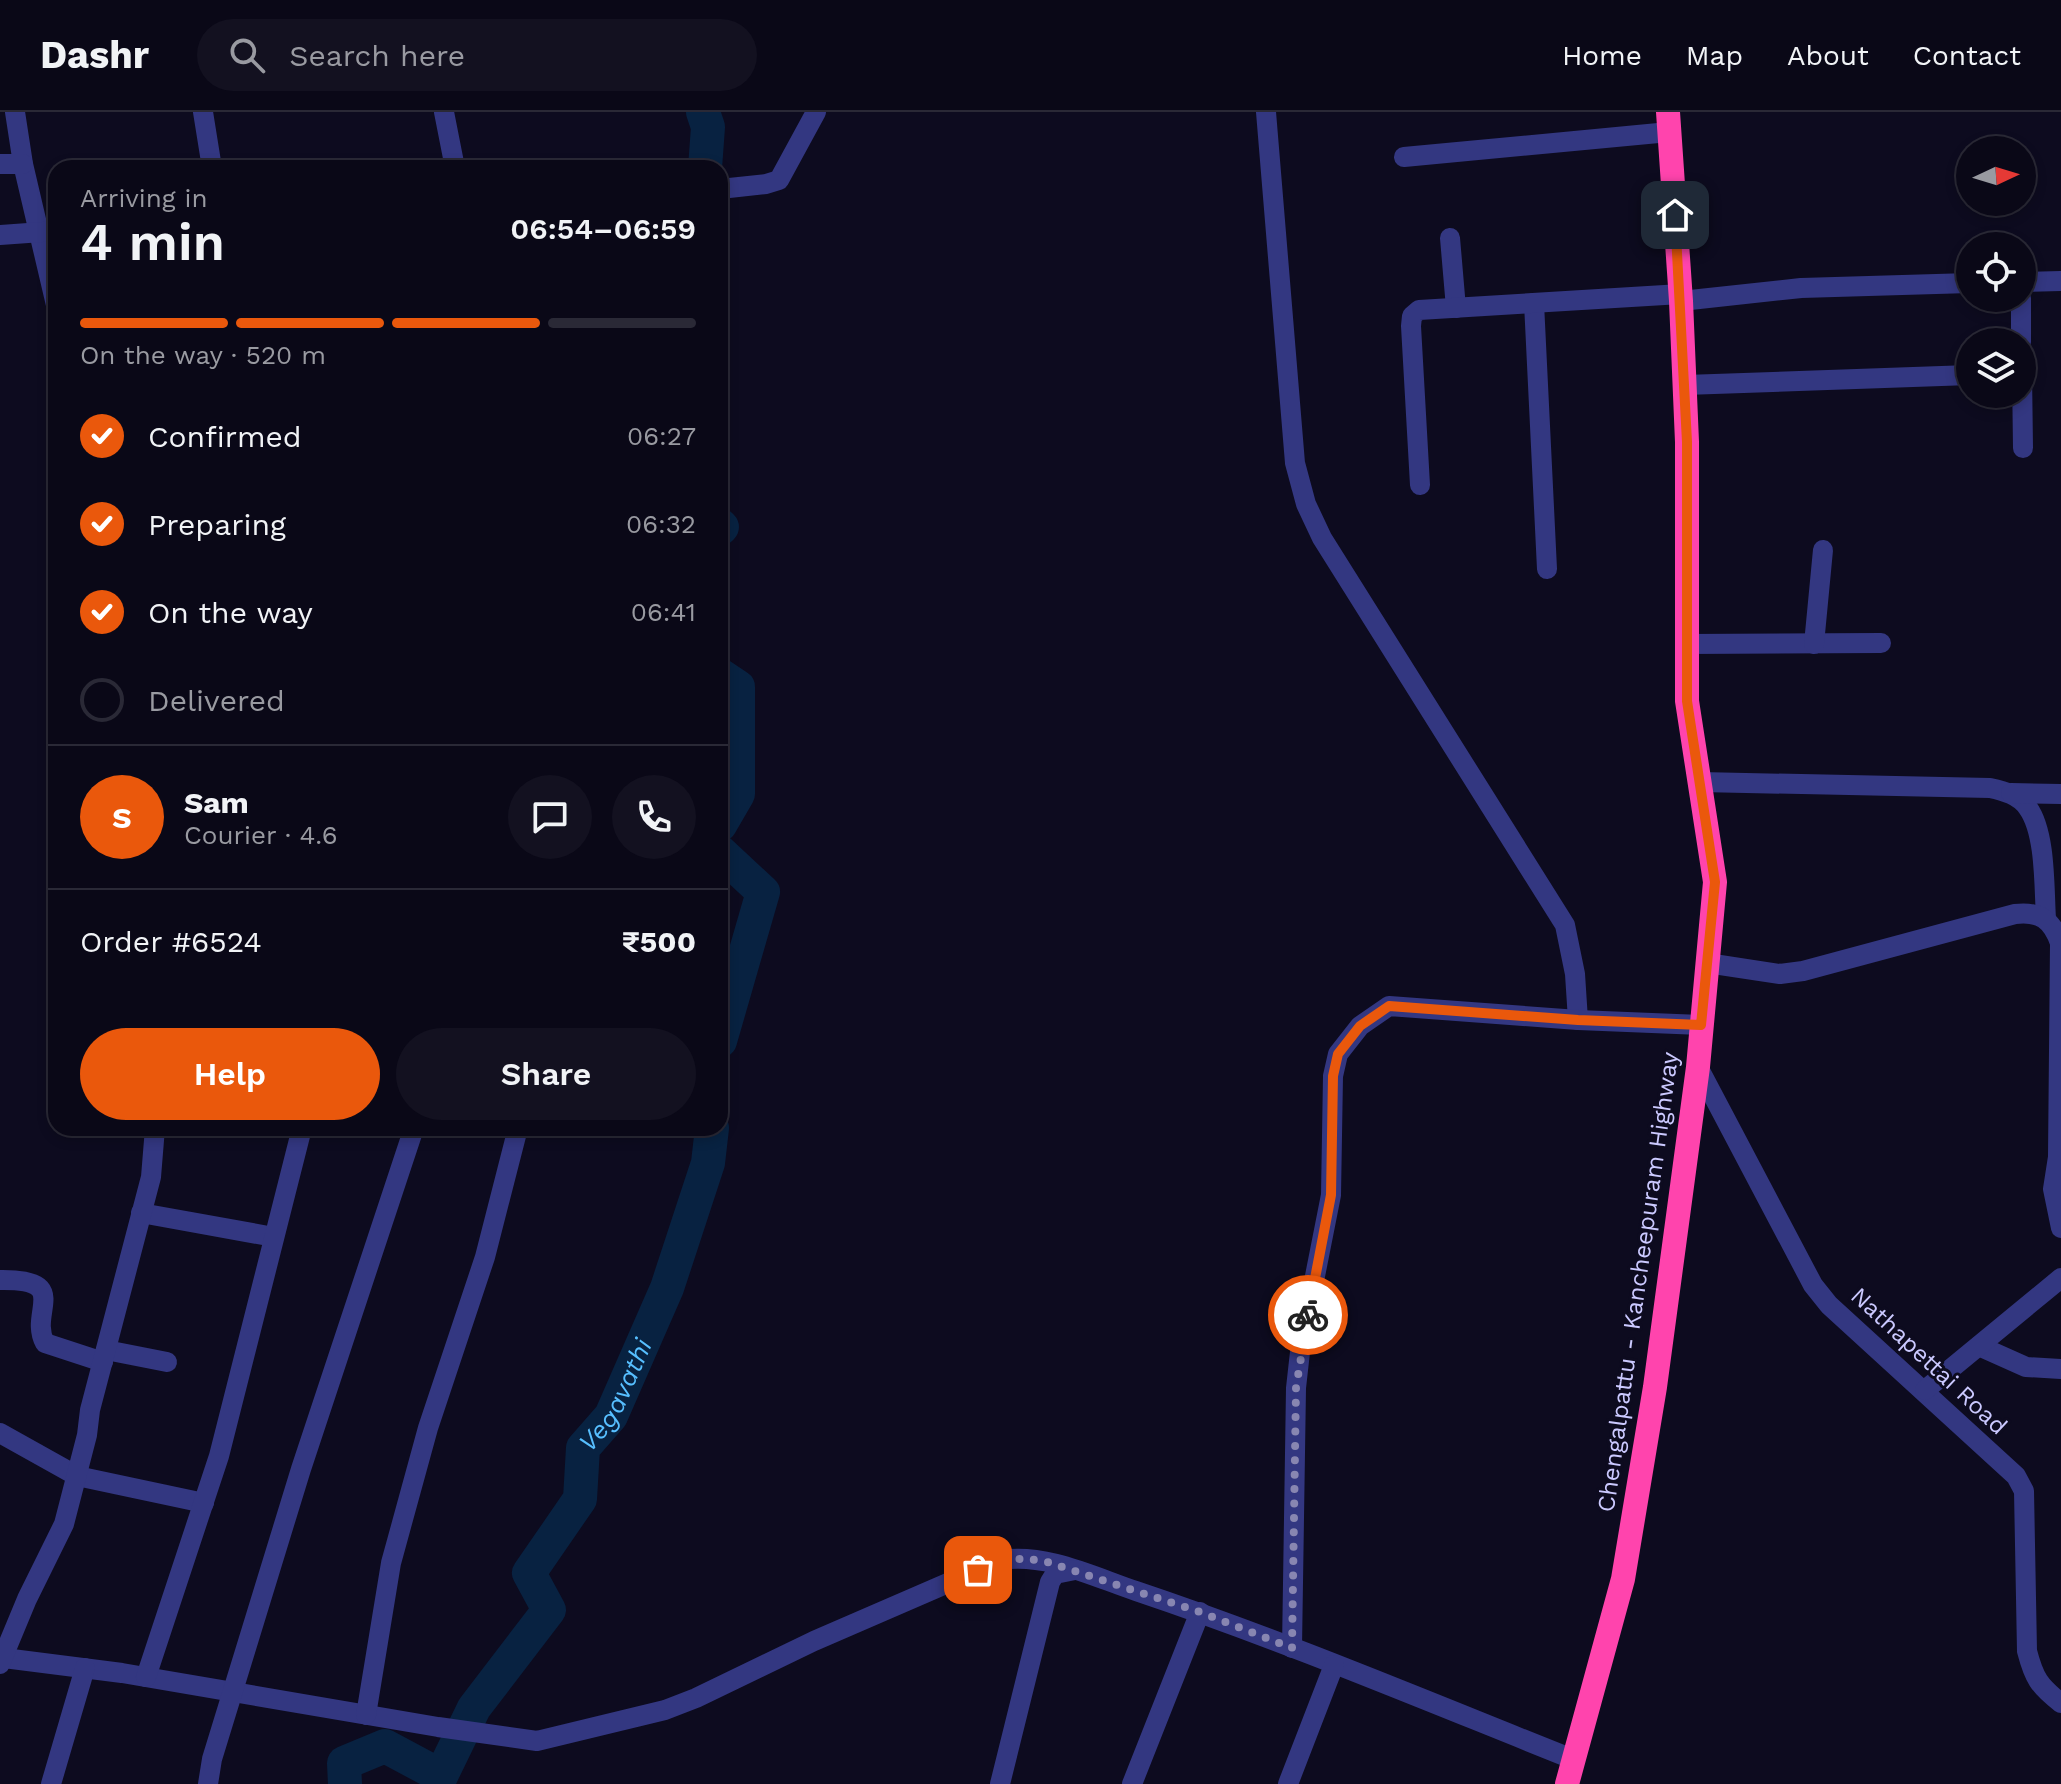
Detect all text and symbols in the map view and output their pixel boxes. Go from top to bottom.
search box [197,19,757,91]
text: Dashr [40,33,149,77]
icon: search [225,33,269,77]
text: Search here [289,38,465,73]
text: Home [1562,39,1642,72]
text: Map [1686,39,1743,72]
text: About [1787,39,1869,72]
text: Contact [1913,39,2021,72]
north arrow [1956,136,2036,216]
map controls [1956,136,2036,408]
pin [1641,181,1709,249]
text: Arriving in [80,183,208,213]
icon: home [1653,193,1697,237]
text: 06:54–06:59 [510,211,696,246]
text: 4 min [80,212,225,273]
button: locate [1956,232,2036,312]
button: layers [1956,328,2036,408]
text: On the way · 520 m [80,340,326,370]
icon: check [80,414,124,458]
text: Confirmed [148,419,302,454]
text: 06:27 [627,421,696,451]
icon: check [80,502,124,546]
text: Preparing [148,507,286,542]
text: 06:32 [626,509,696,539]
icon: check [80,590,124,634]
text: On the way [148,595,313,630]
text: 06:41 [631,597,696,627]
text: Delivered [148,683,285,718]
button: chat [508,775,592,859]
button: phone [612,775,696,859]
text: Sam [184,785,249,820]
text: S [112,800,132,835]
text: Courier · 4.6 [184,820,338,850]
text: Order #6524 [80,924,262,959]
text: ₹500 [622,924,696,959]
button: Help [80,1028,380,1120]
button: Share [396,1028,696,1120]
street label: Chengalpattu - Kancheepuram Highway [1592,1050,1684,1514]
courier [1268,1275,1348,1355]
street label: Nathapettai Road [1845,1282,2013,1440]
icon: bike [1286,1293,1330,1337]
water label: Vegavathi [572,1333,658,1457]
pin [944,1536,1012,1604]
icon: bag [956,1548,1000,1592]

